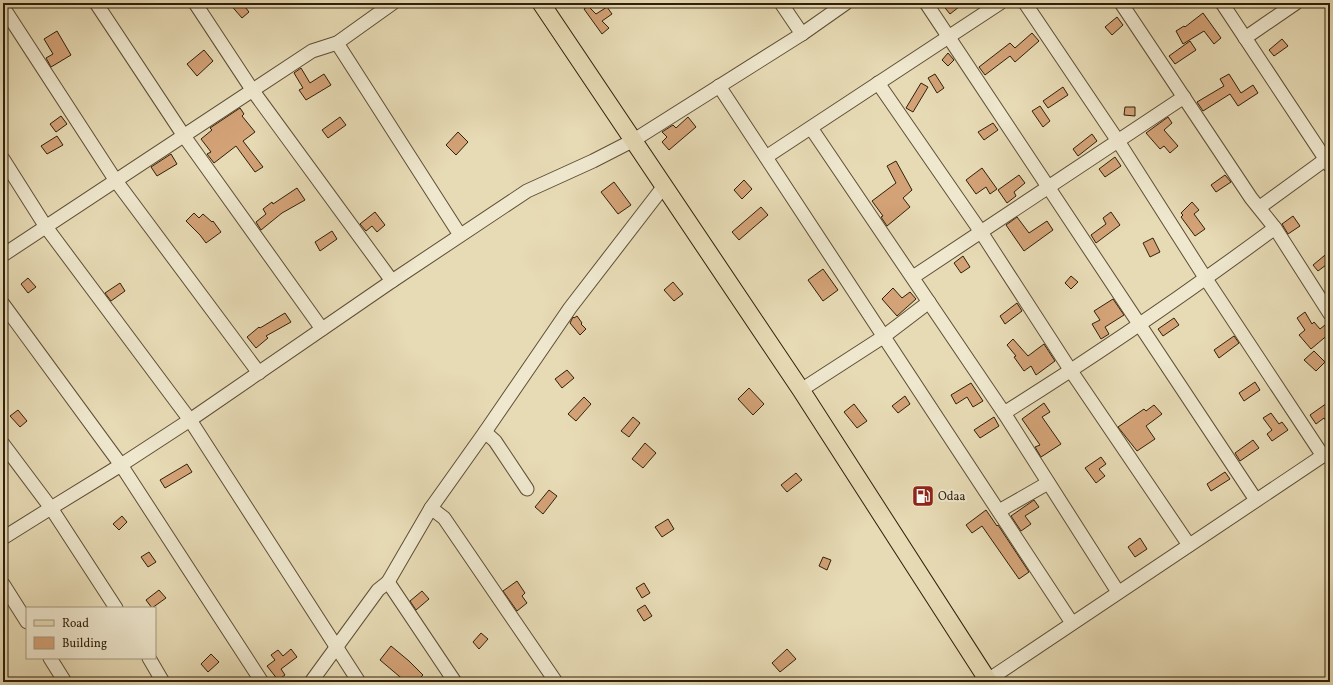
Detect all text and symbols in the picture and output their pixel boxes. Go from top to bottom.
fuel station icon: Odaa [910,483,936,509]
place label: Odaa [938,489,966,505]
legend [26,607,156,659]
text: Road [62,616,89,632]
text: Building [62,636,107,652]

